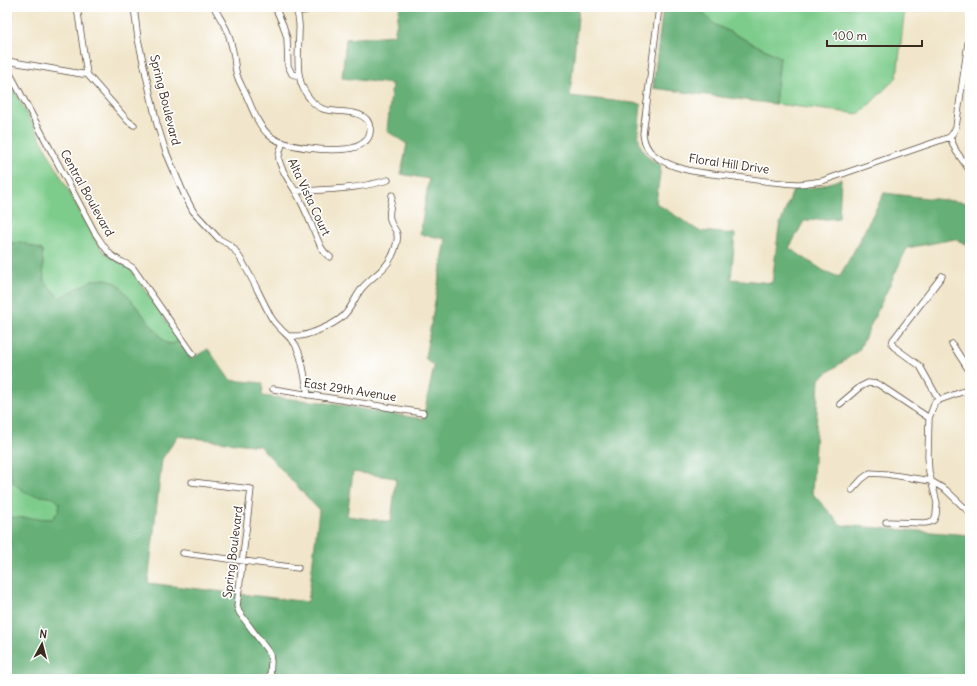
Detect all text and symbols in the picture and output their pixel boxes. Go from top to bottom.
scale bar [827,22,922,48]
text: 100 m [833,28,867,43]
street label: Spring Boulevard [147,53,184,147]
street label: Central Boulevard [57,147,118,239]
street label: Floral Hill Drive [688,150,770,177]
street label: Alta Vista Court [285,156,334,238]
street label: East 29th Avenue [303,375,397,404]
street label: Spring Boulevard [219,505,246,599]
north arrow [22,624,62,664]
text: N [39,627,48,641]

